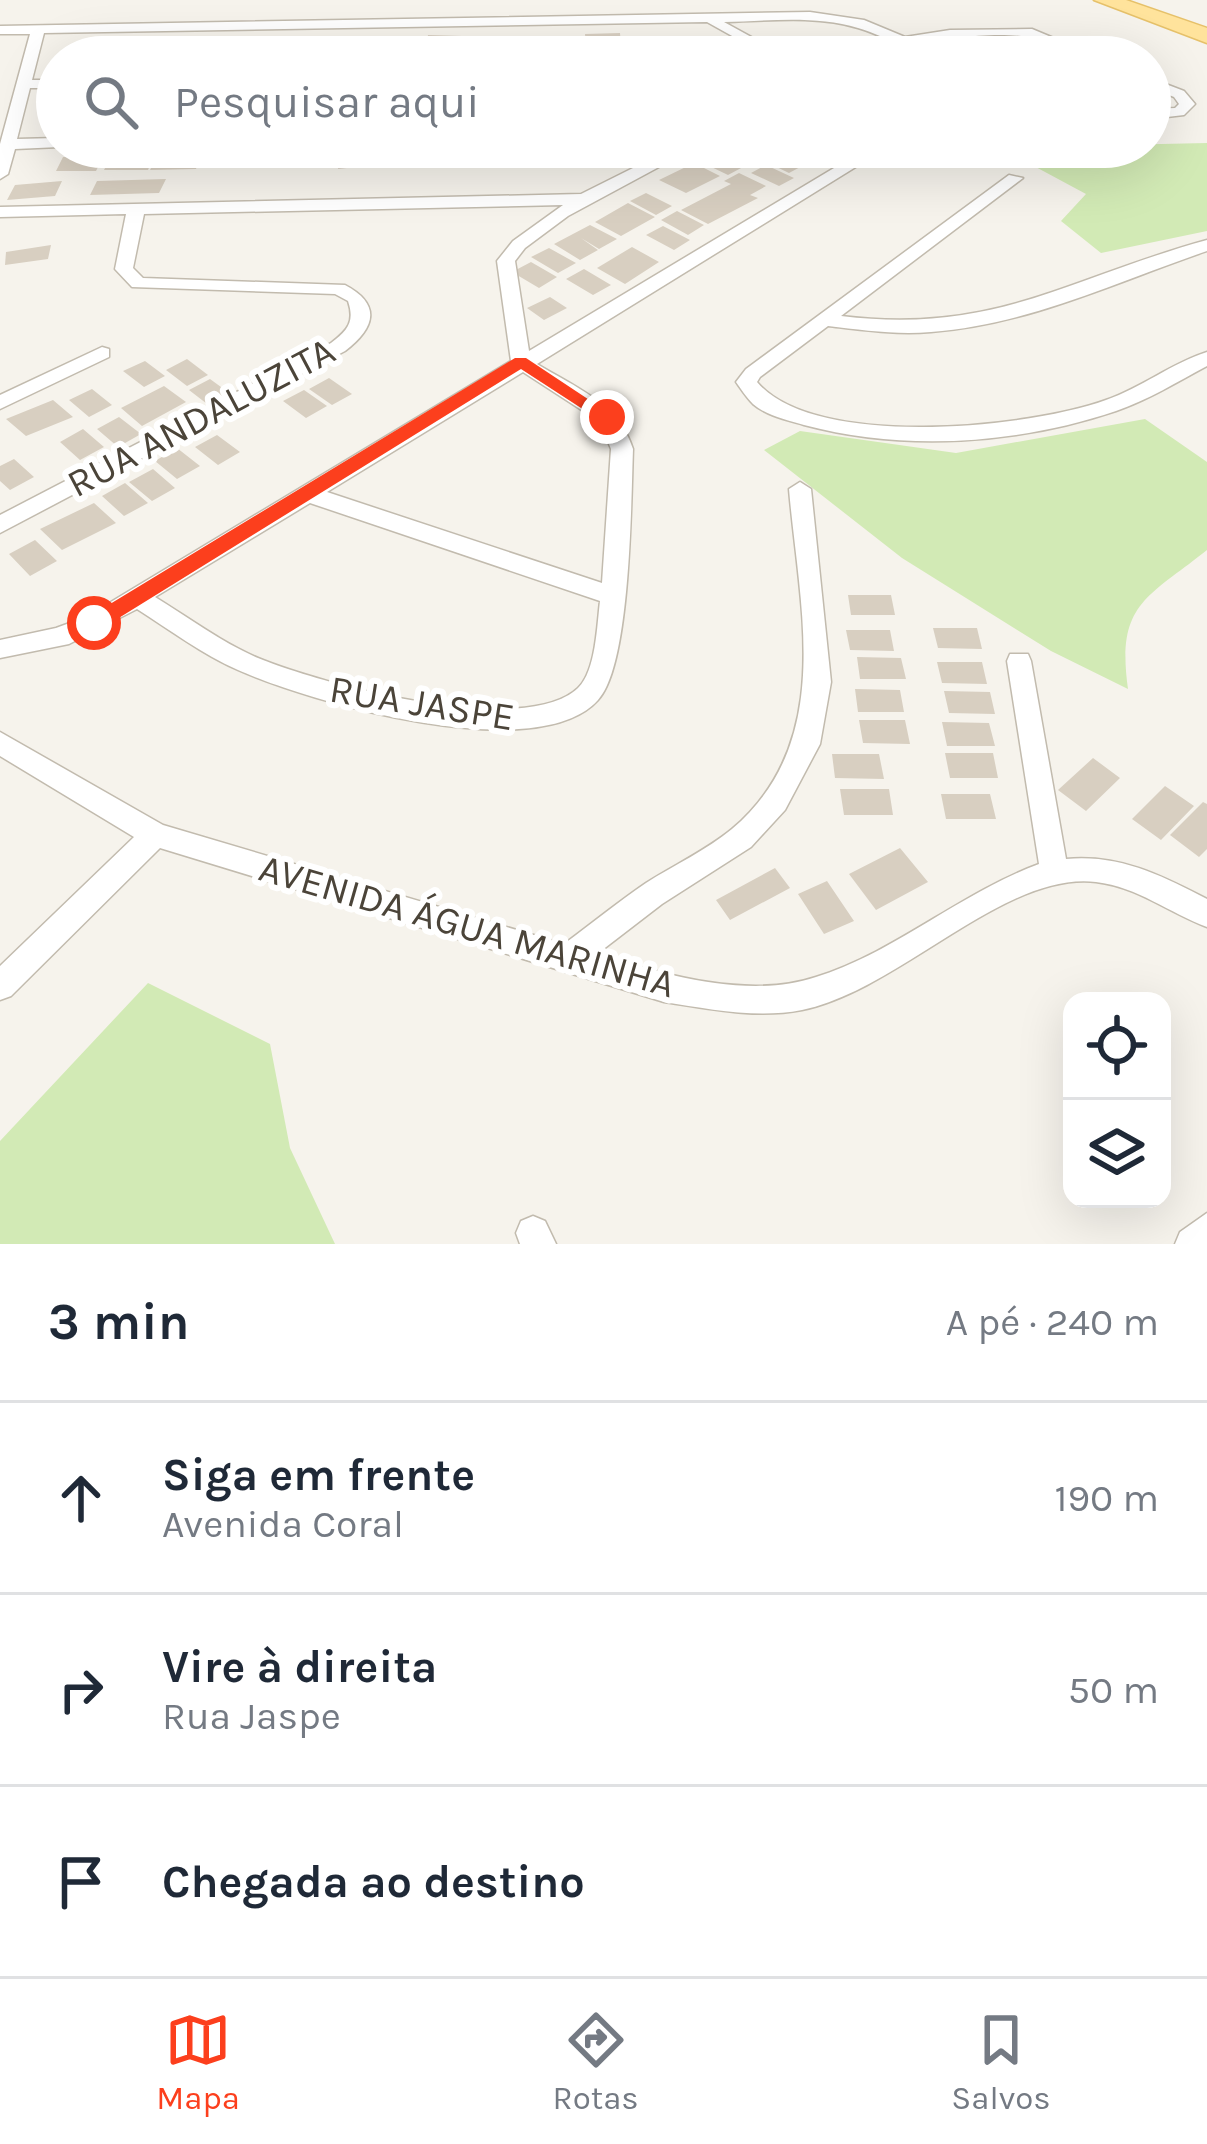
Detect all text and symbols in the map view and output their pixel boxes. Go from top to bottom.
search box [36,36,1171,168]
icon: search [78,69,144,135]
text: Pesquisar aqui [174,76,480,128]
street label: RUA ANDALUZITA [59,327,343,507]
route end [580,390,634,444]
route start [67,596,121,650]
street label: RUA JASPE [326,666,518,740]
street label: AVENIDA ÁGUA MARINHA [254,845,680,1007]
map controls [1063,992,1171,1208]
button: locate [1063,992,1171,1100]
button: layers [1063,1100,1171,1208]
text: 3 min [48,1292,190,1352]
text: A pé · 240 m [946,1299,1159,1345]
text: Siga em frente [162,1449,475,1501]
icon: ahead [48,1465,114,1531]
text: 190 m [1055,1475,1159,1521]
text: Avenida Coral [162,1501,404,1547]
text: Vire à direita [162,1641,437,1693]
icon: right [48,1657,114,1723]
text: 50 m [1068,1667,1159,1713]
text: Rua Jaspe [162,1693,341,1739]
icon: arrive [48,1849,114,1915]
text: Chegada ao destino [162,1856,585,1908]
tab: Mapa [156,2007,240,2117]
tab: Rotas [553,2007,639,2117]
tab: Salvos [951,2007,1051,2117]

